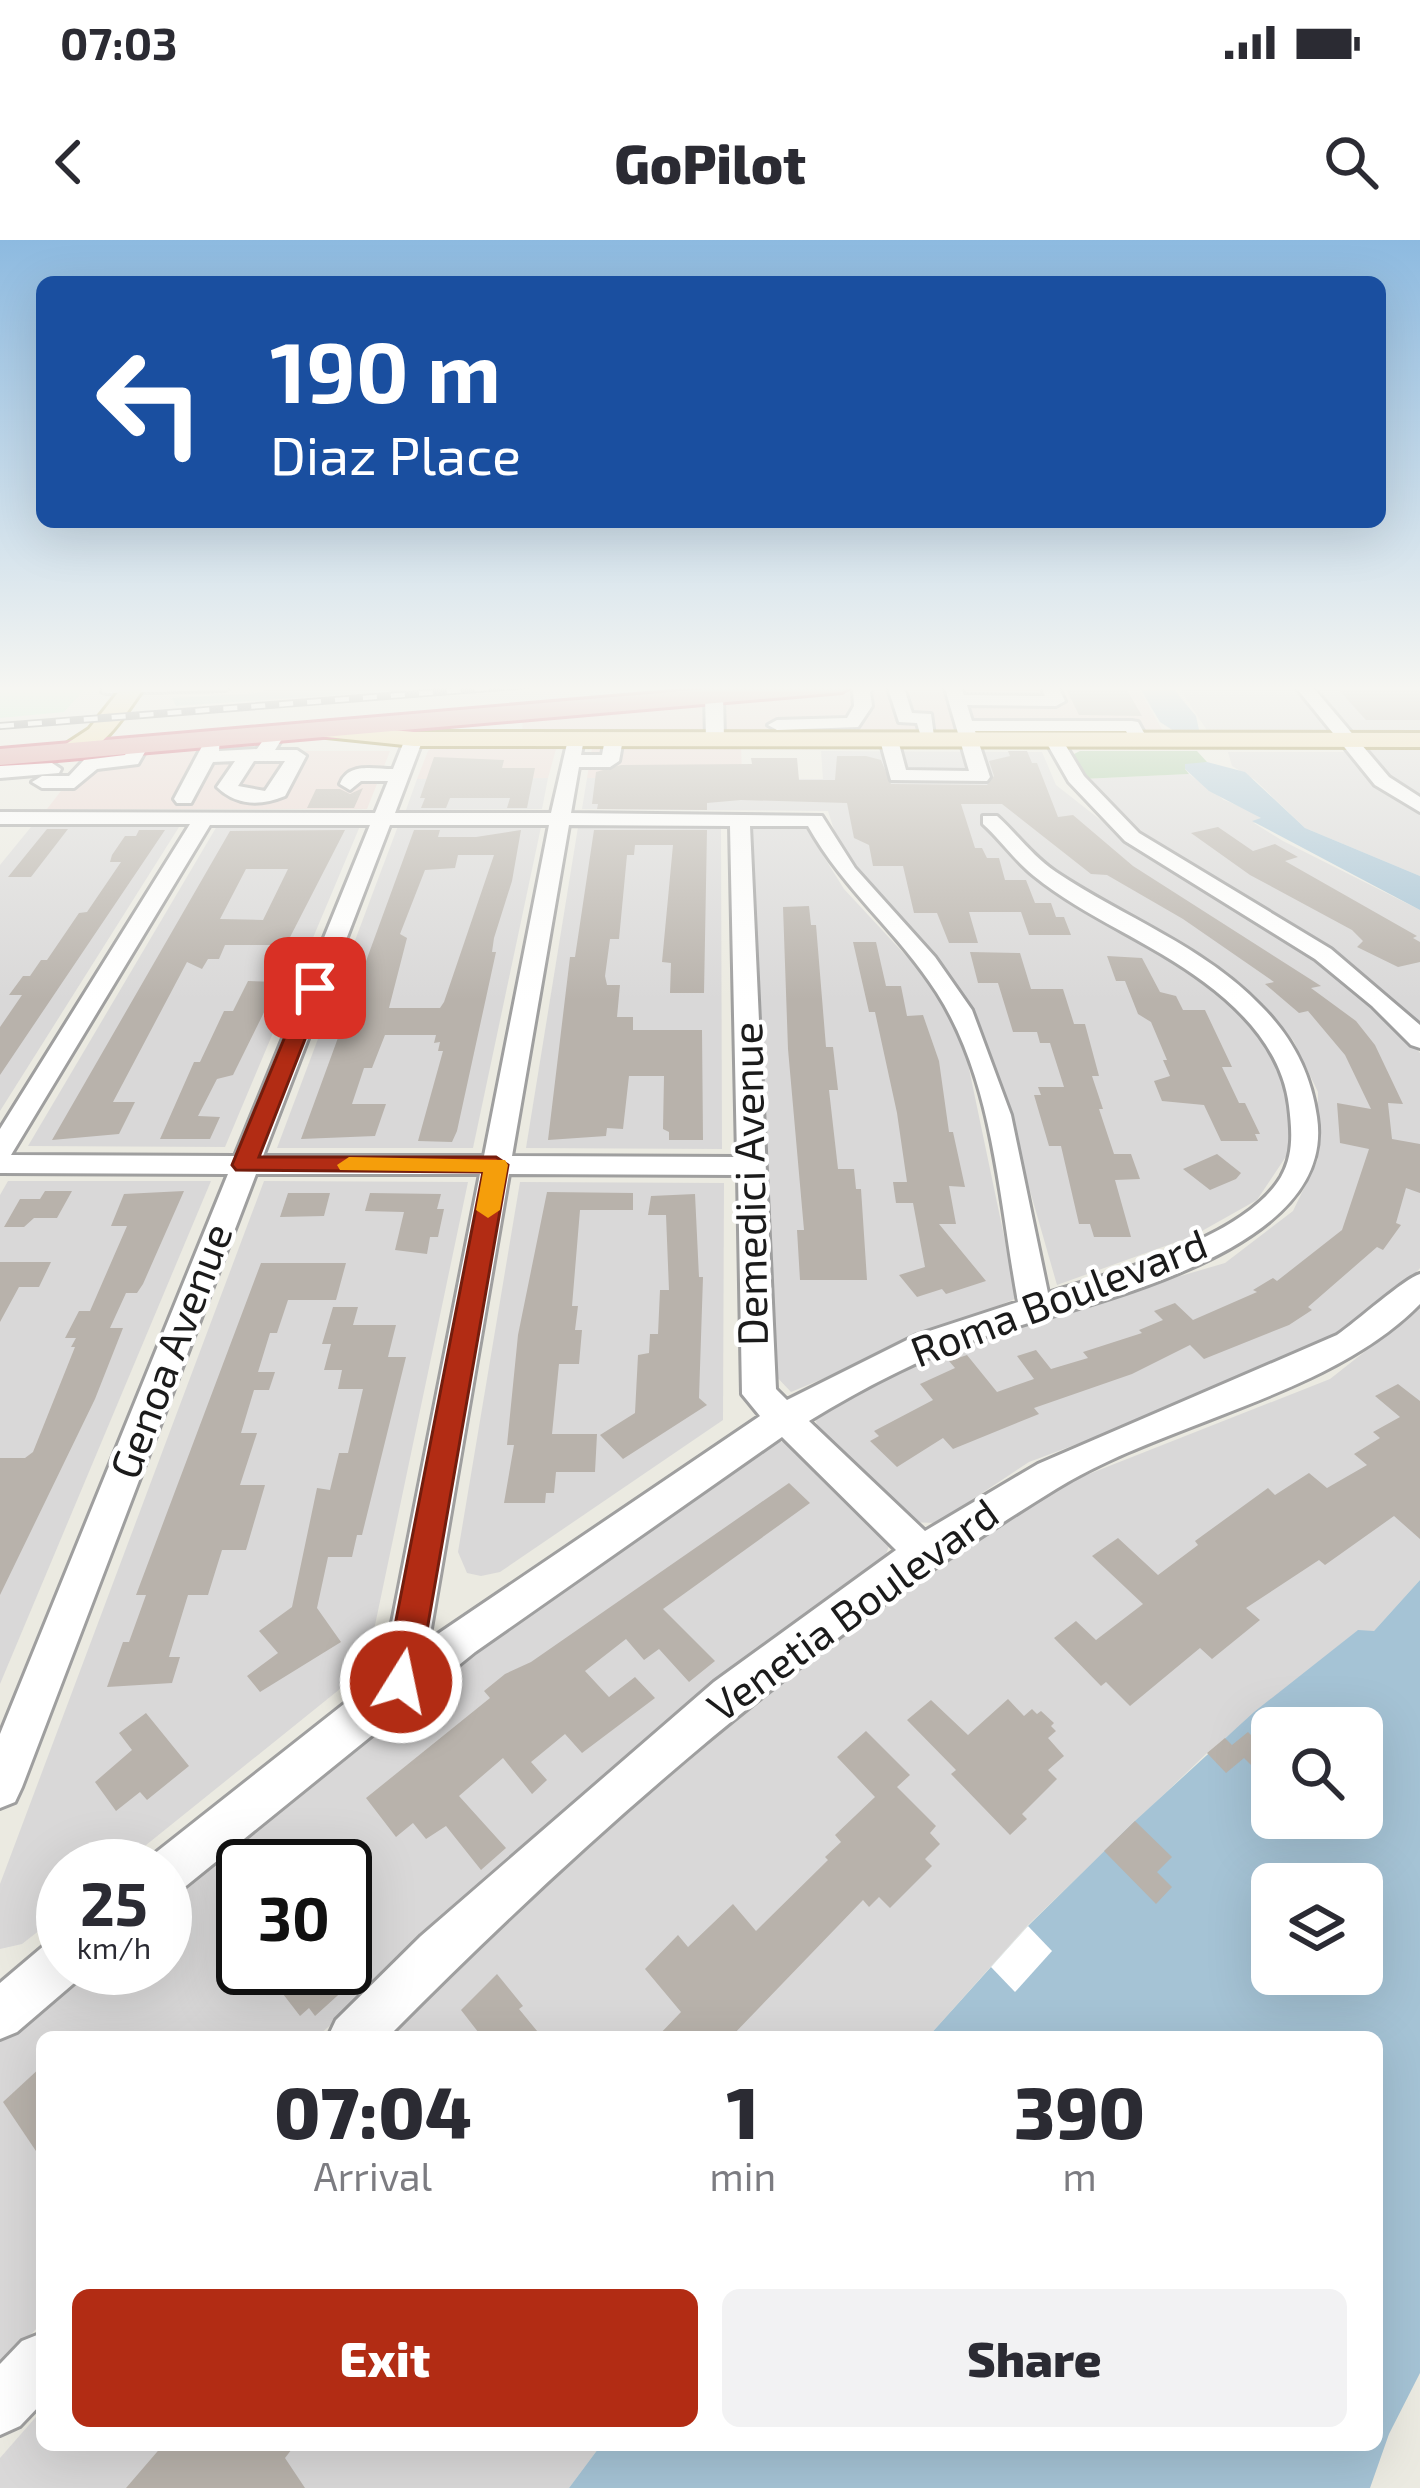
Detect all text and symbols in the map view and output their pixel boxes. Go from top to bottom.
text: 07:03 [60,15,178,69]
icon: back [36,129,102,195]
icon: search [1318,129,1384,195]
text: GoPilot [614,130,806,195]
text: 190 m [270,319,501,420]
icon: left [72,324,228,480]
text: Diaz Place [270,421,521,486]
pin [264,937,366,1039]
icon: arrive [282,955,348,1021]
street label: Demedici Avenue [720,1021,776,1347]
street label: Genoa Avenue [98,1216,241,1485]
street label: Roma Boulevard [903,1217,1213,1376]
street label: Venetia Boulevard [697,1486,1007,1730]
position arrow [338,1619,464,1745]
map controls [1251,1707,1383,1995]
button: search [1251,1707,1383,1839]
speed limit sign: 30 [216,1839,372,1995]
button: layers [1251,1863,1383,1995]
text: 25 [80,1866,148,1938]
text: km/h [77,1929,151,1965]
text: 07:04 [274,2067,472,2153]
text: 1 [727,2067,759,2153]
text: 390 [1014,2067,1145,2153]
text: Arrival [313,2152,432,2199]
text: min [710,2152,776,2199]
text: m [1062,2152,1097,2199]
button: Exit [72,2289,698,2427]
button: Share [722,2289,1347,2427]

